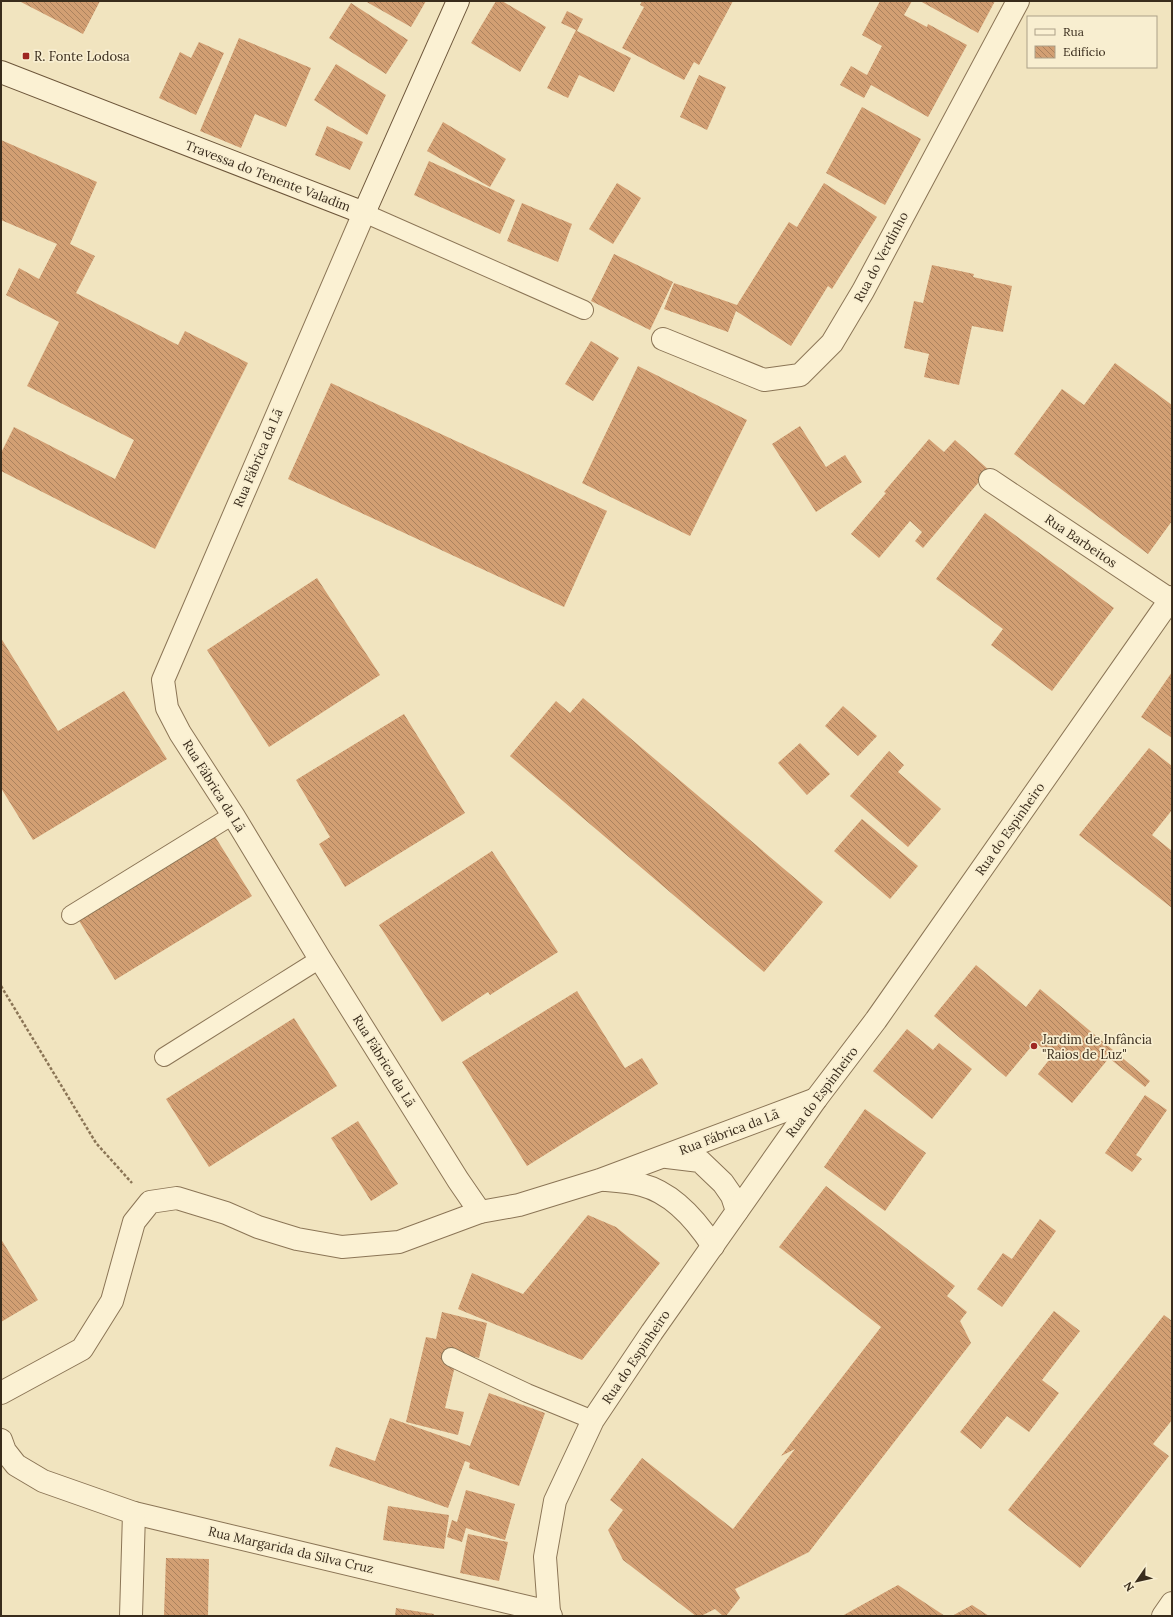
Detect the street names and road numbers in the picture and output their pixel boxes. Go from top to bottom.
street label: Travessa do Tenente Valadim [183,137,353,216]
street label: Rua do Verdinho [850,208,912,305]
street label: Rua Fábrica da Lã [230,406,287,510]
street label: Rua Barbeitos [1042,511,1120,571]
street label: Rua Fábrica da Lã [179,737,249,836]
street label: Rua do Espinheiro [972,779,1049,879]
street label: Rua Fábrica da Lã [349,1012,419,1111]
street label: Rua do Espinheiro [782,1043,862,1141]
street label: Rua Fábrica da Lã [677,1105,782,1159]
street label: Rua do Espinheiro [598,1306,674,1407]
street label: Rua Margarida da Silva Cruz [207,1523,376,1577]

